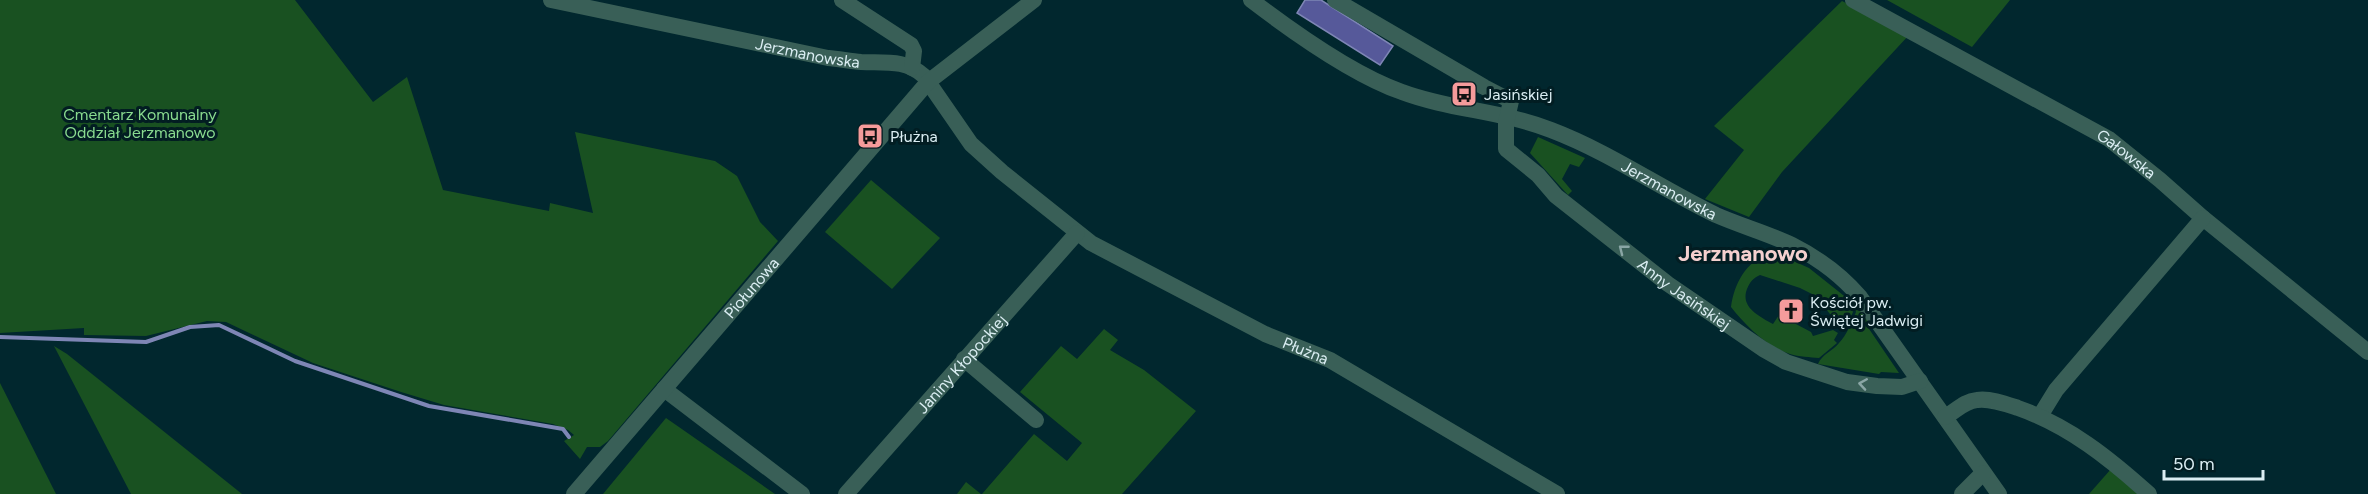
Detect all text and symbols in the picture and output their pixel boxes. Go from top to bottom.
street label: Jerzmanowska [754,34,861,72]
bus stop icon: Jasińskiej [1449,79,1479,109]
place label: Jasińskiej [1484,85,1552,104]
park label: Cmentarz Komunalny Oddział Jerzmanowo [63,105,217,142]
bus stop icon: Płużna [855,121,885,151]
street label: Gałowska [2094,125,2159,183]
place label: Płużna [890,127,938,146]
street label: Jerzmanowska [1618,156,1720,224]
district label: Jerzmanowo [1678,240,1808,267]
one-way arrow [1619,246,1630,257]
street label: Piołunowa [720,254,783,322]
street label: Anny Jasińskiej [1634,255,1734,334]
place label: Kościół pw. Świętej Jadwigi [1810,293,1923,330]
church icon: Kościół pw. Świętej Jadwigi [1776,296,1806,326]
street label: Janiny Kłopockiej [913,311,1010,417]
street label: Płużna [1280,333,1331,368]
one-way arrow [1859,379,1868,391]
scale bar [2164,443,2263,481]
text: 50 m [2173,453,2215,475]

